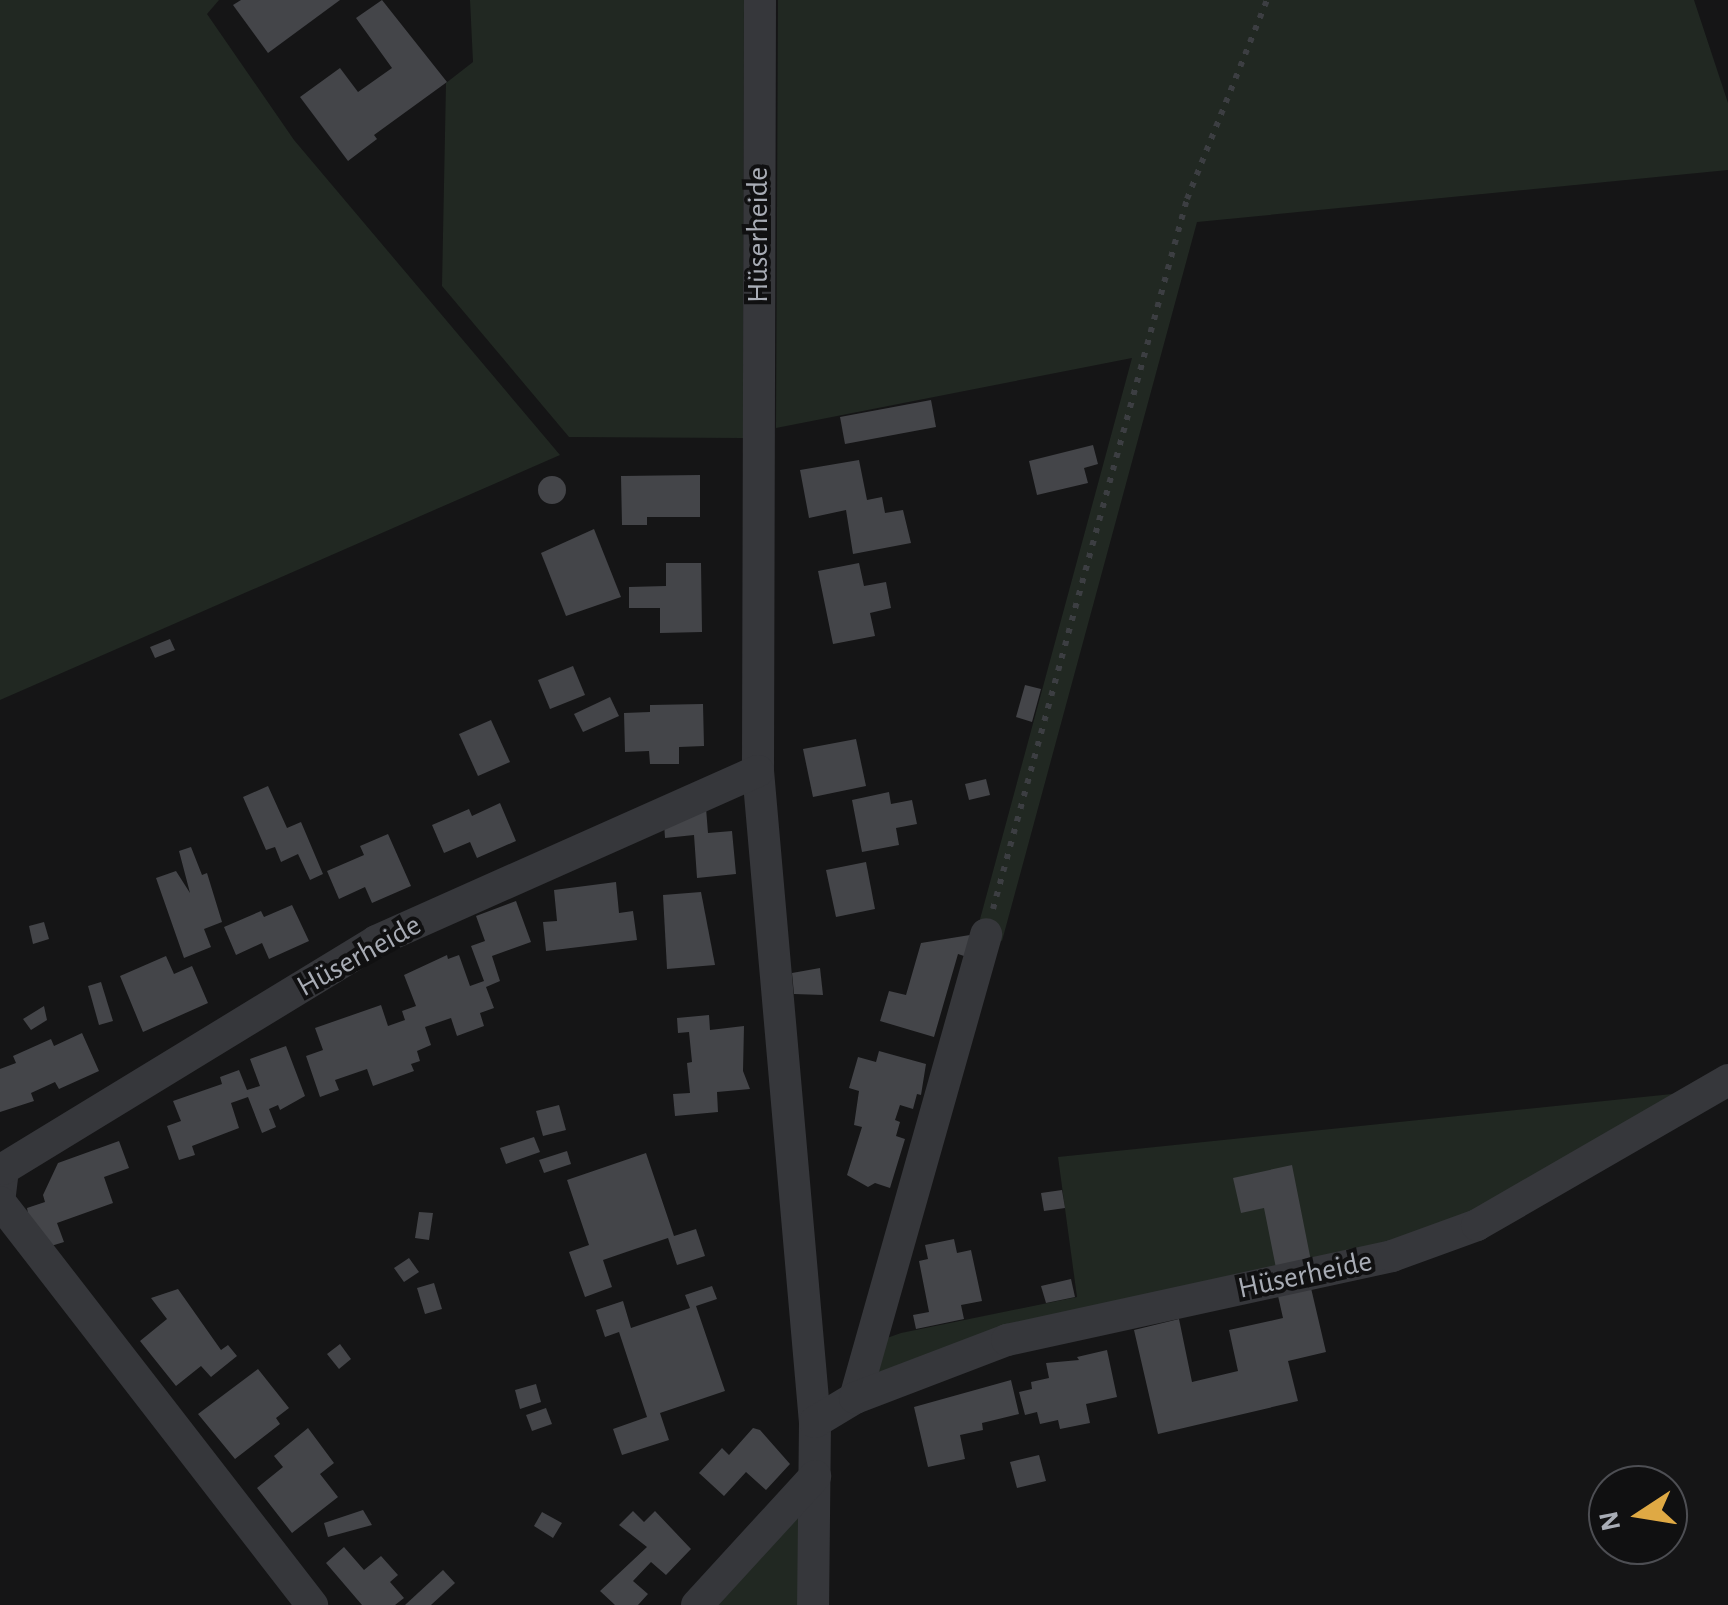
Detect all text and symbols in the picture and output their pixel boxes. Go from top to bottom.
street label: Hüserheide [740,167,776,303]
street label: Hüserheide [291,907,427,1005]
street label: Hüserheide [1235,1243,1375,1307]
north arrow [1588,1465,1688,1565]
text: N [1595,1508,1626,1533]

